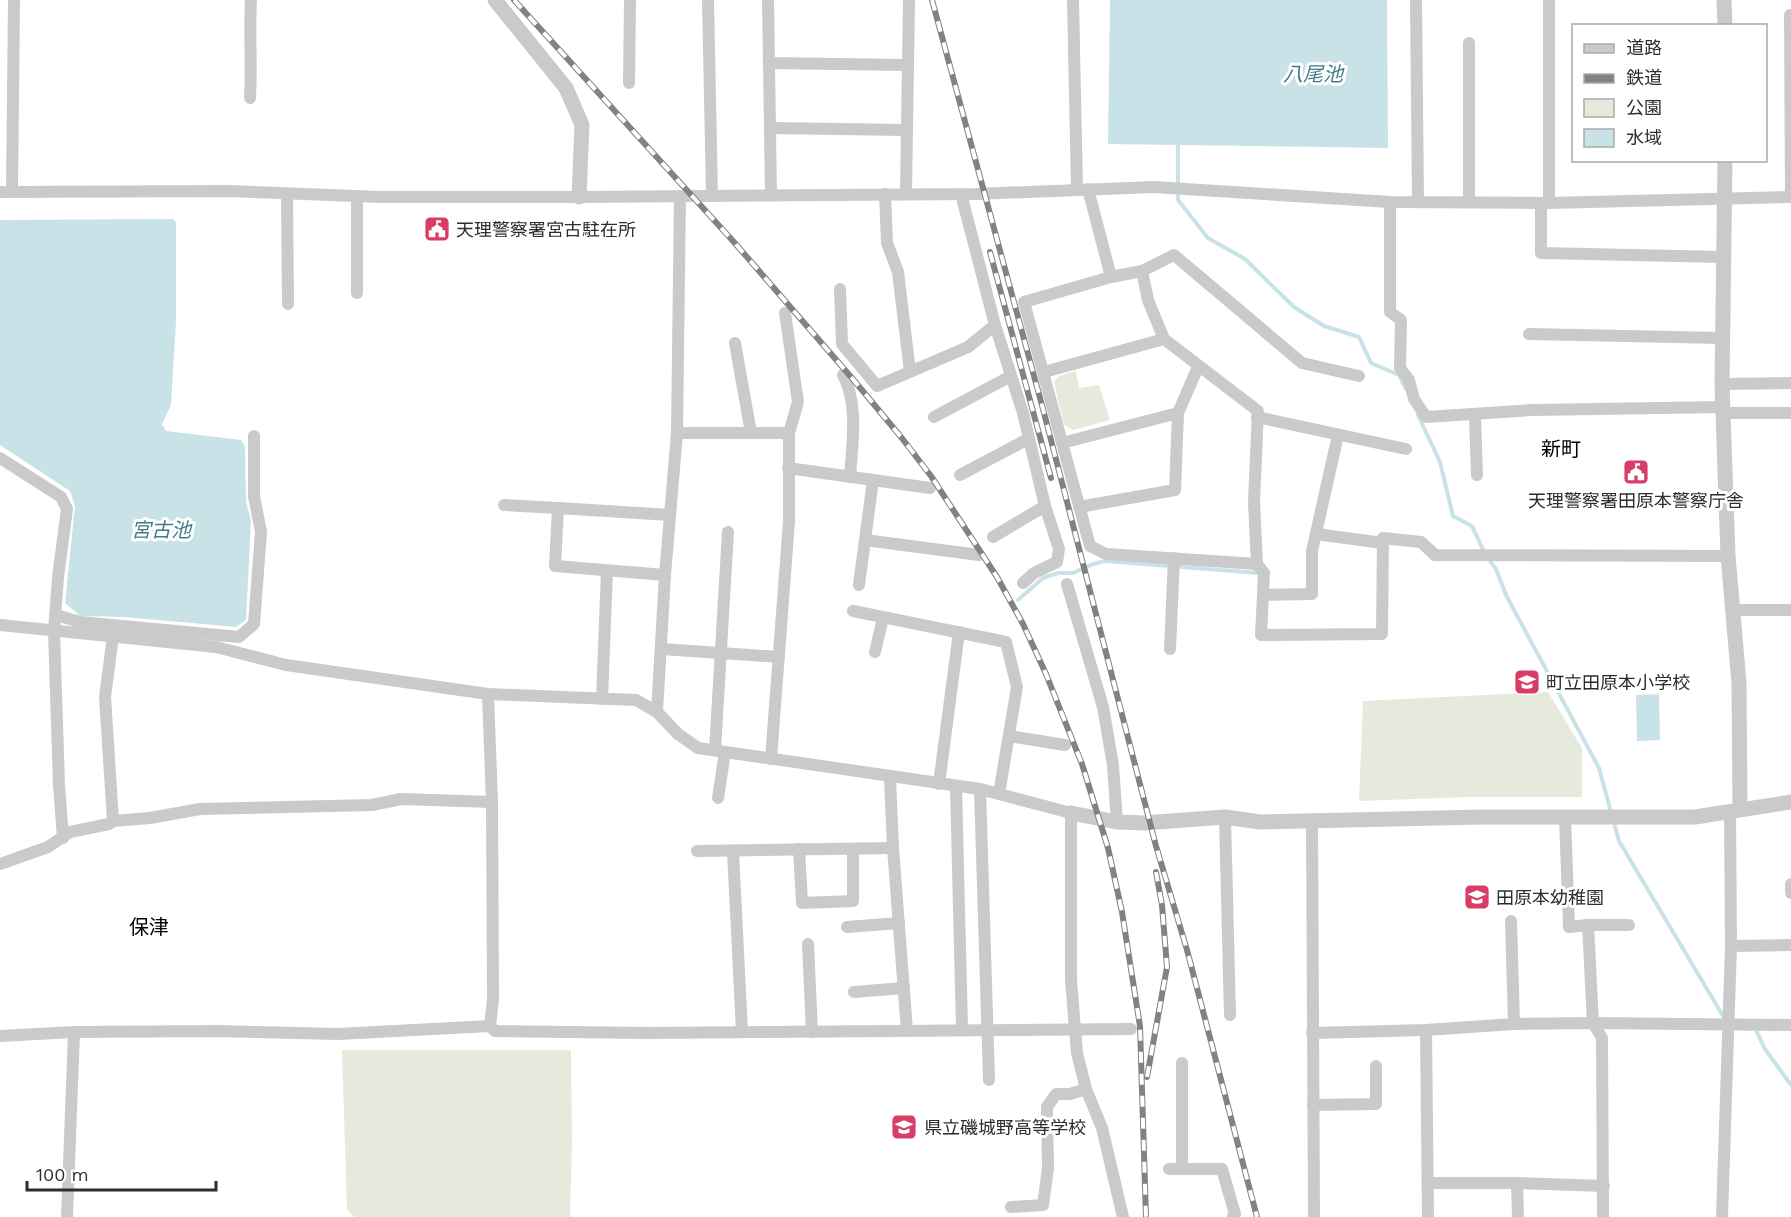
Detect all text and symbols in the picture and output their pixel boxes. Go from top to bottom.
legend [1572,24,1767,162]
text: 道路 [1626,37,1662,58]
water label: 八尾池 [1283,62,1345,86]
text: 鉄道 [1626,67,1662,88]
text: 公園 [1626,97,1662,118]
text: 水域 [1626,127,1662,148]
public building icon: 天理警察署宮古駐在所 [422,214,452,244]
place label: 天理警察署宮古駐在所 [456,219,636,240]
district label: 新町 [1541,437,1581,461]
public building icon: 天理警察署田原本警察庁舎 [1621,457,1651,487]
place label: 天理警察署田原本警察庁舎 [1528,490,1744,511]
water label: 宮古池 [131,518,193,542]
school or university icon: 町立田原本小学校 [1512,667,1542,697]
place label: 町立田原本小学校 [1546,672,1690,693]
school or university icon: 田原本幼稚園 [1462,882,1492,912]
place label: 田原本幼稚園 [1496,887,1604,908]
district label: 保津 [129,915,169,939]
school or university icon: 県立磯城野高等学校 [889,1112,919,1142]
place label: 県立磯城野高等学校 [924,1117,1086,1138]
scale bar [27,1154,216,1192]
text: 100 m [36,1164,89,1185]

